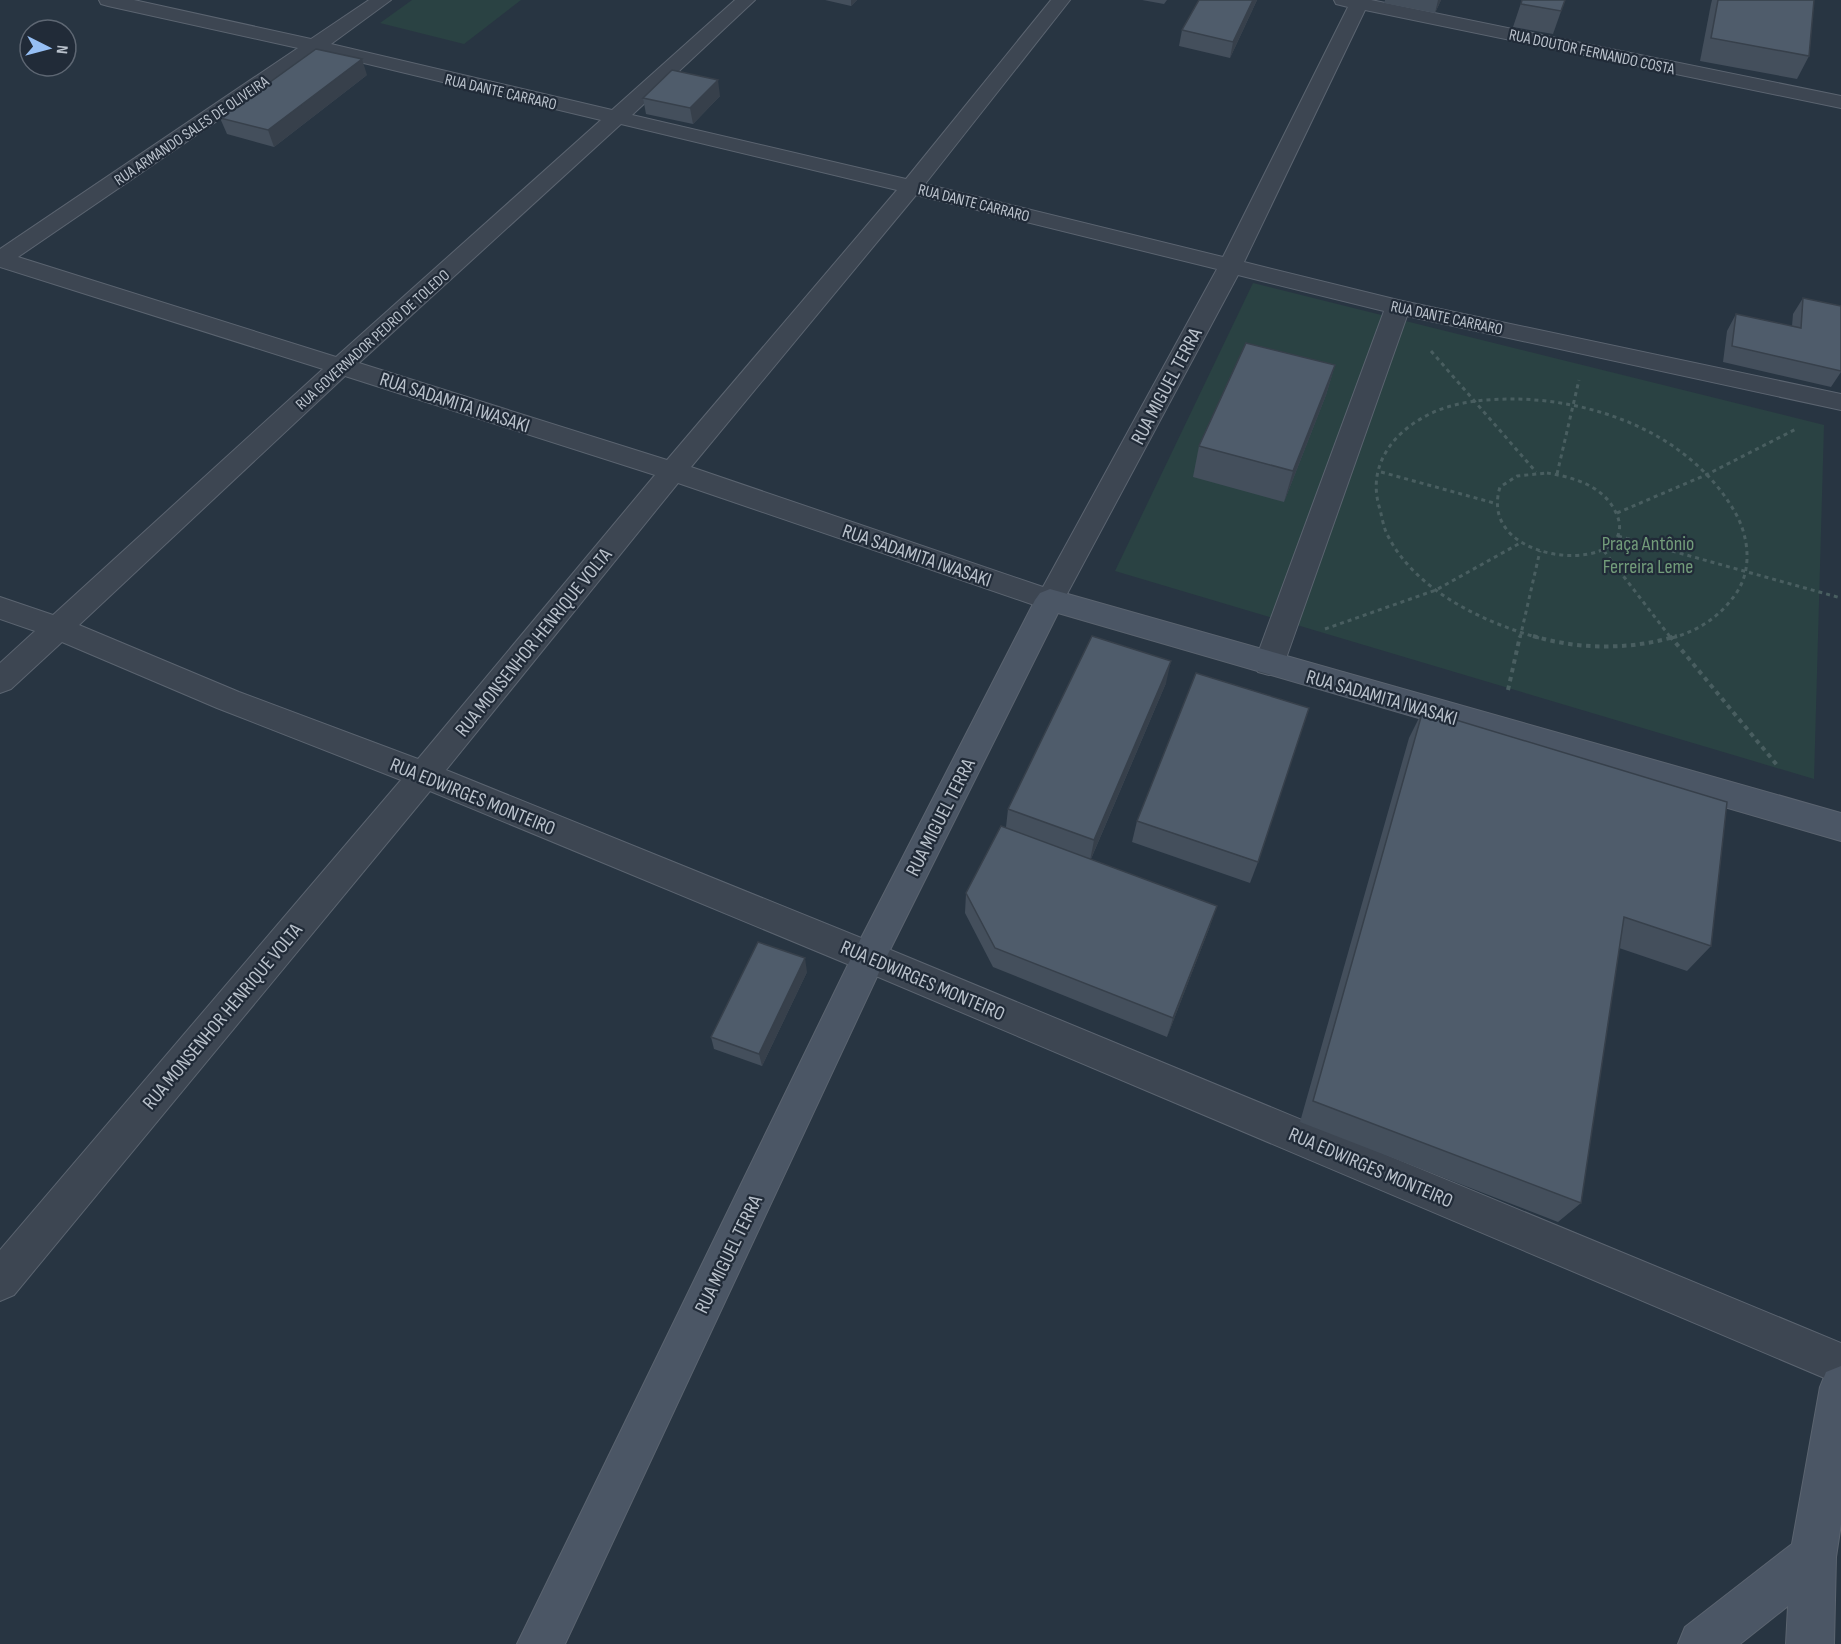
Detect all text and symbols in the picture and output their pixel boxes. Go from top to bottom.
north arrow [18,18,78,78]
street label: RUA DOUTOR FERNANDO COSTA [1507,26,1676,79]
text: N [52,44,71,55]
street label: RUA DANTE CARRARO [443,70,558,115]
street label: RUA ARMANDO SALES DE OLIVEIRA [111,72,273,190]
street label: RUA DANTE CARRARO [916,180,1031,226]
street label: RUA GOVERNADOR PEDRO DE TOLEDO [292,266,454,414]
street label: RUA DANTE CARRARO [1389,297,1505,340]
street label: RUA MIGUEL TERRA [1126,324,1208,449]
street label: RUA SADAMITA IWASAKI [377,367,533,438]
street label: RUA SADAMITA IWASAKI [839,519,994,593]
park label: Praça Antônio Ferreira Leme [1602,532,1694,579]
street label: RUA MONSENHOR HENRIQUE VOLTA [450,543,618,742]
street label: RUA SADAMITA IWASAKI [1303,665,1460,731]
street label: RUA EDWIRGES MONTEIRO [387,753,559,841]
street label: RUA MIGUEL TERRA [901,754,981,880]
street label: RUA MONSENHOR HENRIQUE VOLTA [138,918,308,1115]
street label: RUA EDWIRGES MONTEIRO [837,935,1008,1026]
street label: RUA EDWIRGES MONTEIRO [1285,1122,1456,1213]
street label: RUA MIGUEL TERRA [690,1191,768,1317]

